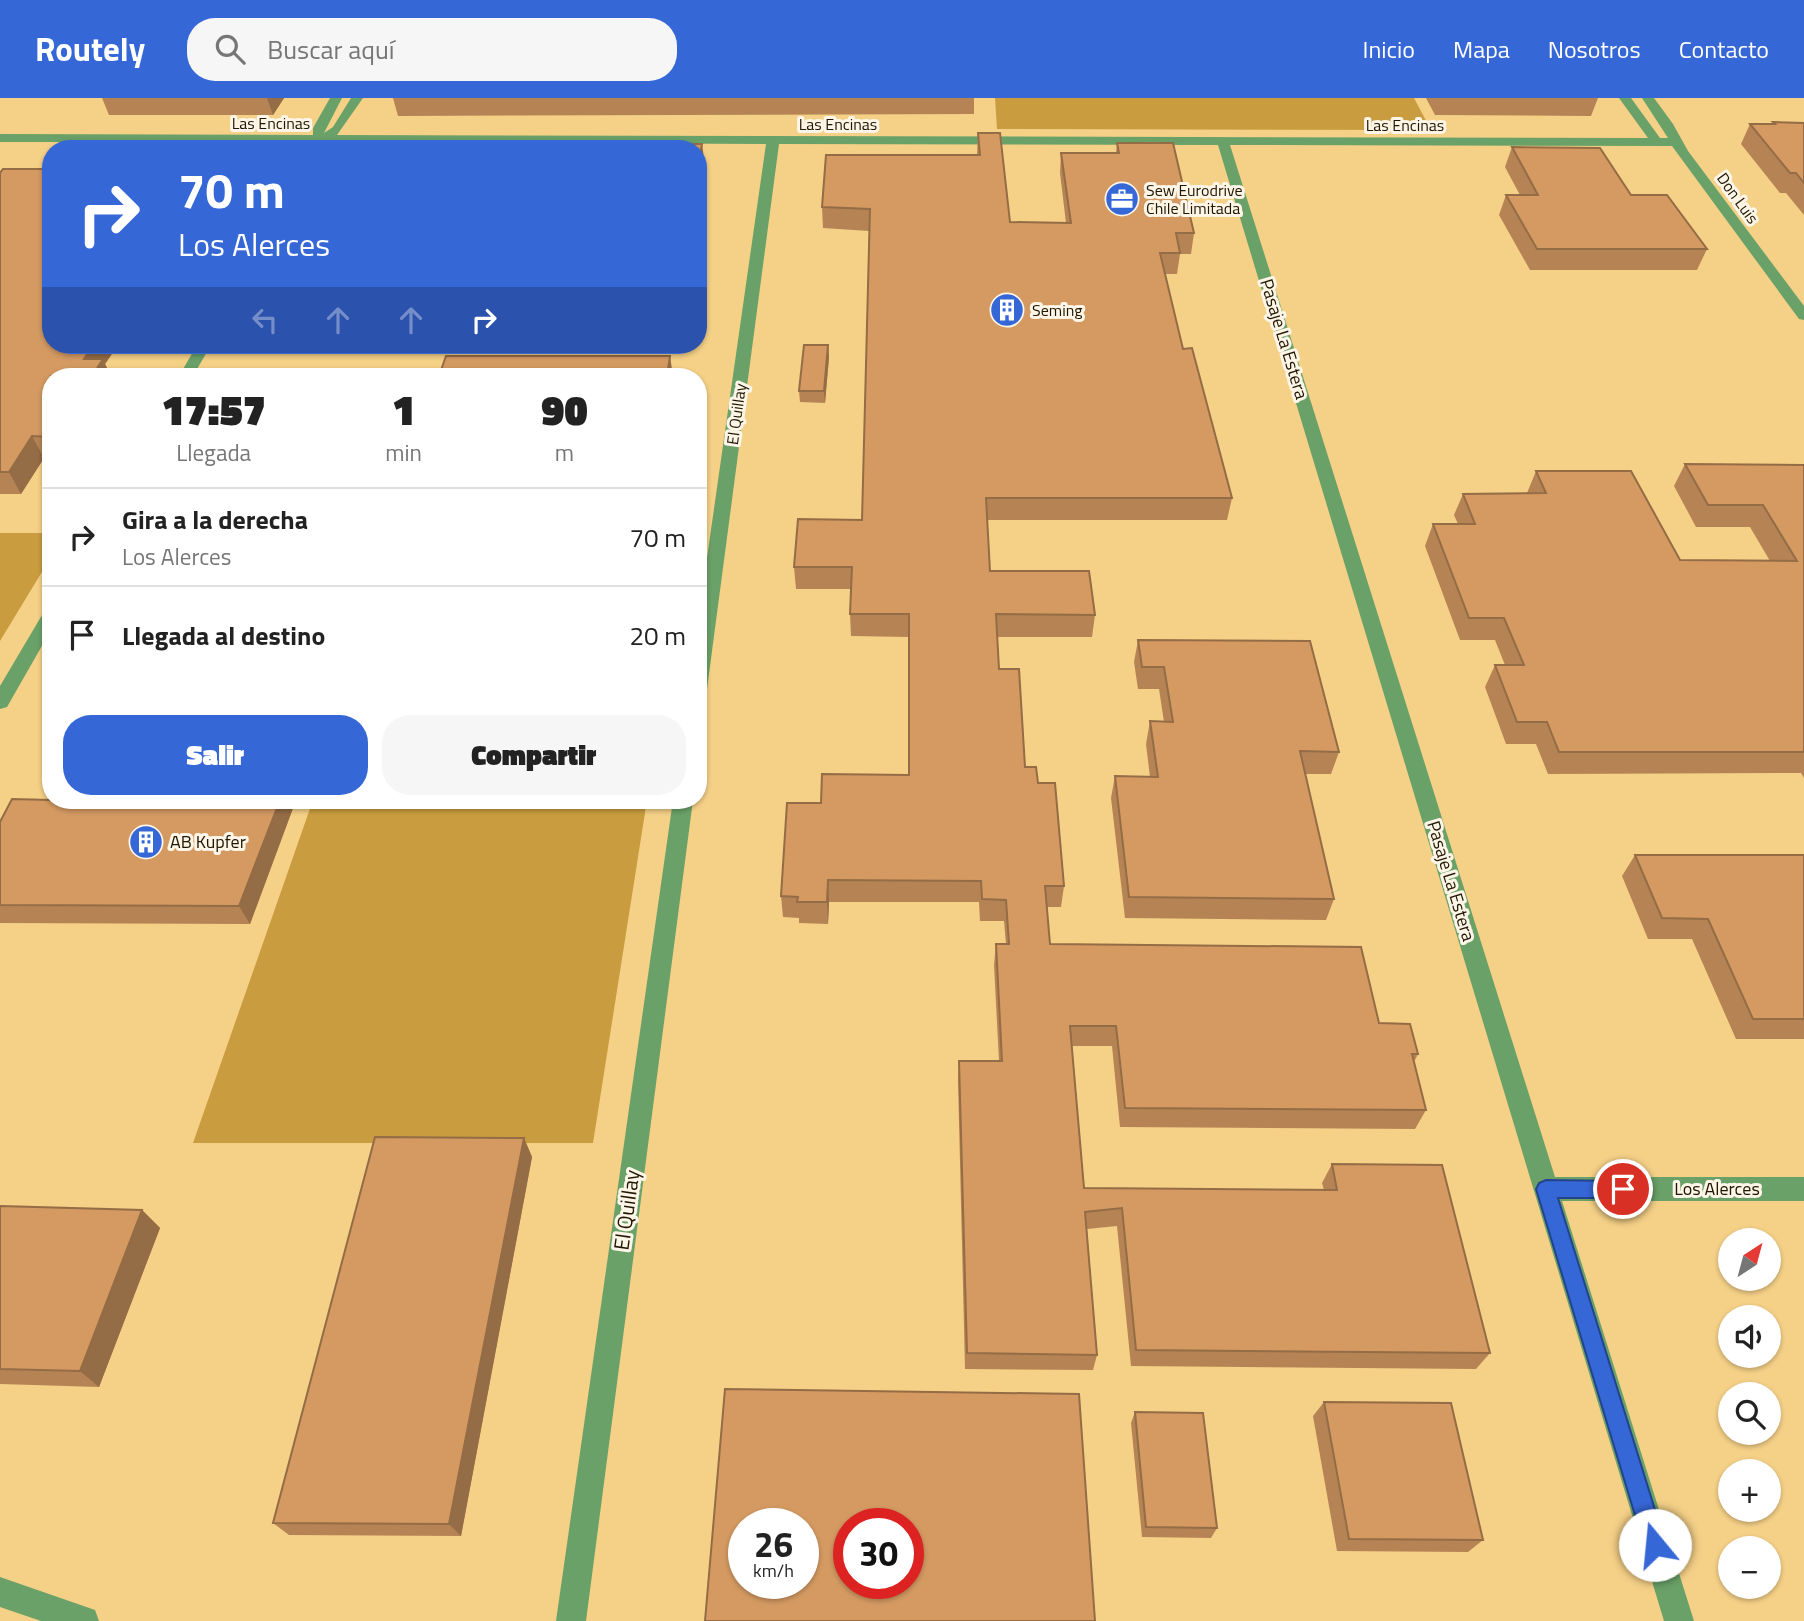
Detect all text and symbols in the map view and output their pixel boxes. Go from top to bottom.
search box [187,18,677,81]
text: Routely [35,24,145,74]
icon: search [211,30,249,68]
text: Buscar aquí [267,30,394,69]
text: Inicio [1363,31,1415,67]
text: Mapa [1453,31,1510,67]
text: Nosotros [1548,31,1641,67]
text: Contacto [1679,31,1769,67]
street label: Las Encinas [232,111,310,135]
street label: Las Encinas [799,112,877,136]
street label: Las Encinas [1366,113,1444,137]
text: 70 m [178,152,285,227]
icon: right [63,168,154,259]
street label: Don Luis [1711,168,1765,228]
place label: Sew Eurodrive Chile Limitada [1146,178,1243,220]
office icon: Sew Eurodrive Chile Limitada [1103,180,1141,218]
text: Los Alerces [178,220,330,268]
street label: Pasaje La Estera [1253,275,1316,402]
building icon: Seming [988,291,1026,329]
place label: Seming [1032,298,1082,322]
icon: left [246,301,284,339]
icon: ahead [319,301,357,339]
icon: ahead [392,301,430,339]
icon: right [465,301,503,339]
text: 17:57 [161,377,266,441]
text: 1 [392,377,415,441]
text: 90 [541,377,588,441]
street label: El Quillay [720,382,752,446]
text: Llegada [176,435,251,470]
text: min [385,435,422,470]
text: m [555,435,574,470]
text: Gira a la derecha [122,500,308,539]
icon: right [63,518,101,556]
text: 70 m [629,518,686,557]
text: Los Alerces [122,539,231,574]
icon: arrive [63,616,101,654]
text: Llegada al destino [122,616,325,655]
text: 20 m [629,616,686,655]
button: Salir [63,715,368,795]
button: Compartir [382,715,686,795]
street label: Pasaje La Estera [1420,817,1483,944]
building icon: AB Kupfer [127,823,165,861]
place label: AB Kupfer [170,828,246,855]
pin [1593,1159,1653,1219]
street label: El Quillay [605,1168,647,1252]
icon: arrive [1604,1170,1642,1208]
street label: Los Alerces [1674,1175,1760,1202]
north arrow [1718,1228,1782,1292]
map controls [1718,1228,1781,1599]
button: sound [1718,1305,1781,1368]
button: search [1718,1382,1781,1445]
button: + [1718,1459,1781,1522]
speed limit sign: 30 [833,1508,924,1599]
position arrow [1618,1508,1692,1582]
text: 26 [754,1517,793,1571]
button: − [1718,1536,1781,1599]
text: km/h [753,1557,794,1584]

